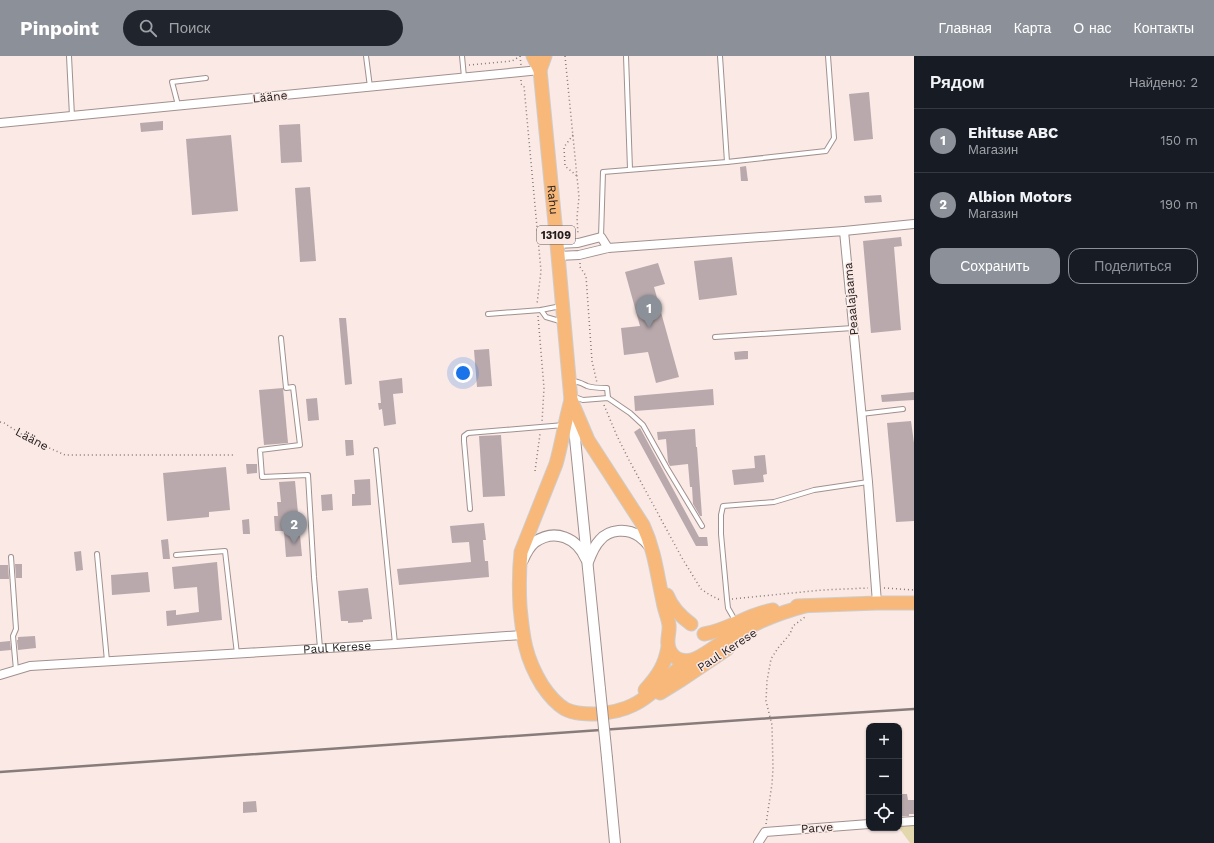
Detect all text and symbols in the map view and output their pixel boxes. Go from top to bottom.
search box [123,10,403,46]
text: Pinpoint [20,17,99,40]
icon: search [137,17,159,39]
text: Поиск [169,19,210,37]
text: Главная [939,20,992,36]
text: Карта [1014,20,1051,36]
text: О нас [1073,20,1112,36]
text: Контакты [1134,20,1194,36]
text: Рядом [930,72,985,92]
text: Найдено: 2 [1129,75,1198,90]
street label: Lääne [252,88,288,106]
text: Ehituse ABC [968,124,1058,142]
text: 1 [940,133,946,148]
text: 150 m [1160,133,1198,148]
text: Магазин [968,142,1018,157]
street label: Rahu [544,184,561,215]
text: Albion Motors [968,188,1072,206]
text: 2 [939,197,947,212]
text: 190 m [1160,197,1198,212]
text: Магазин [968,206,1018,221]
road number: 13109 [537,226,575,244]
button: Сохранить [930,248,1060,284]
button: Поделиться [1068,248,1198,284]
street label: Peaalajaama [841,262,861,336]
pin: 1 [636,295,662,328]
your location [453,363,473,383]
street label: Lääne [13,425,51,453]
pin: 2 [281,511,307,544]
street label: Paul Kerese [695,626,759,674]
street label: Paul Kerese [303,638,372,657]
map controls [866,723,902,831]
button: + [866,723,902,759]
button: − [866,759,902,795]
button: locate [866,795,902,831]
street label: Parve [800,820,834,836]

